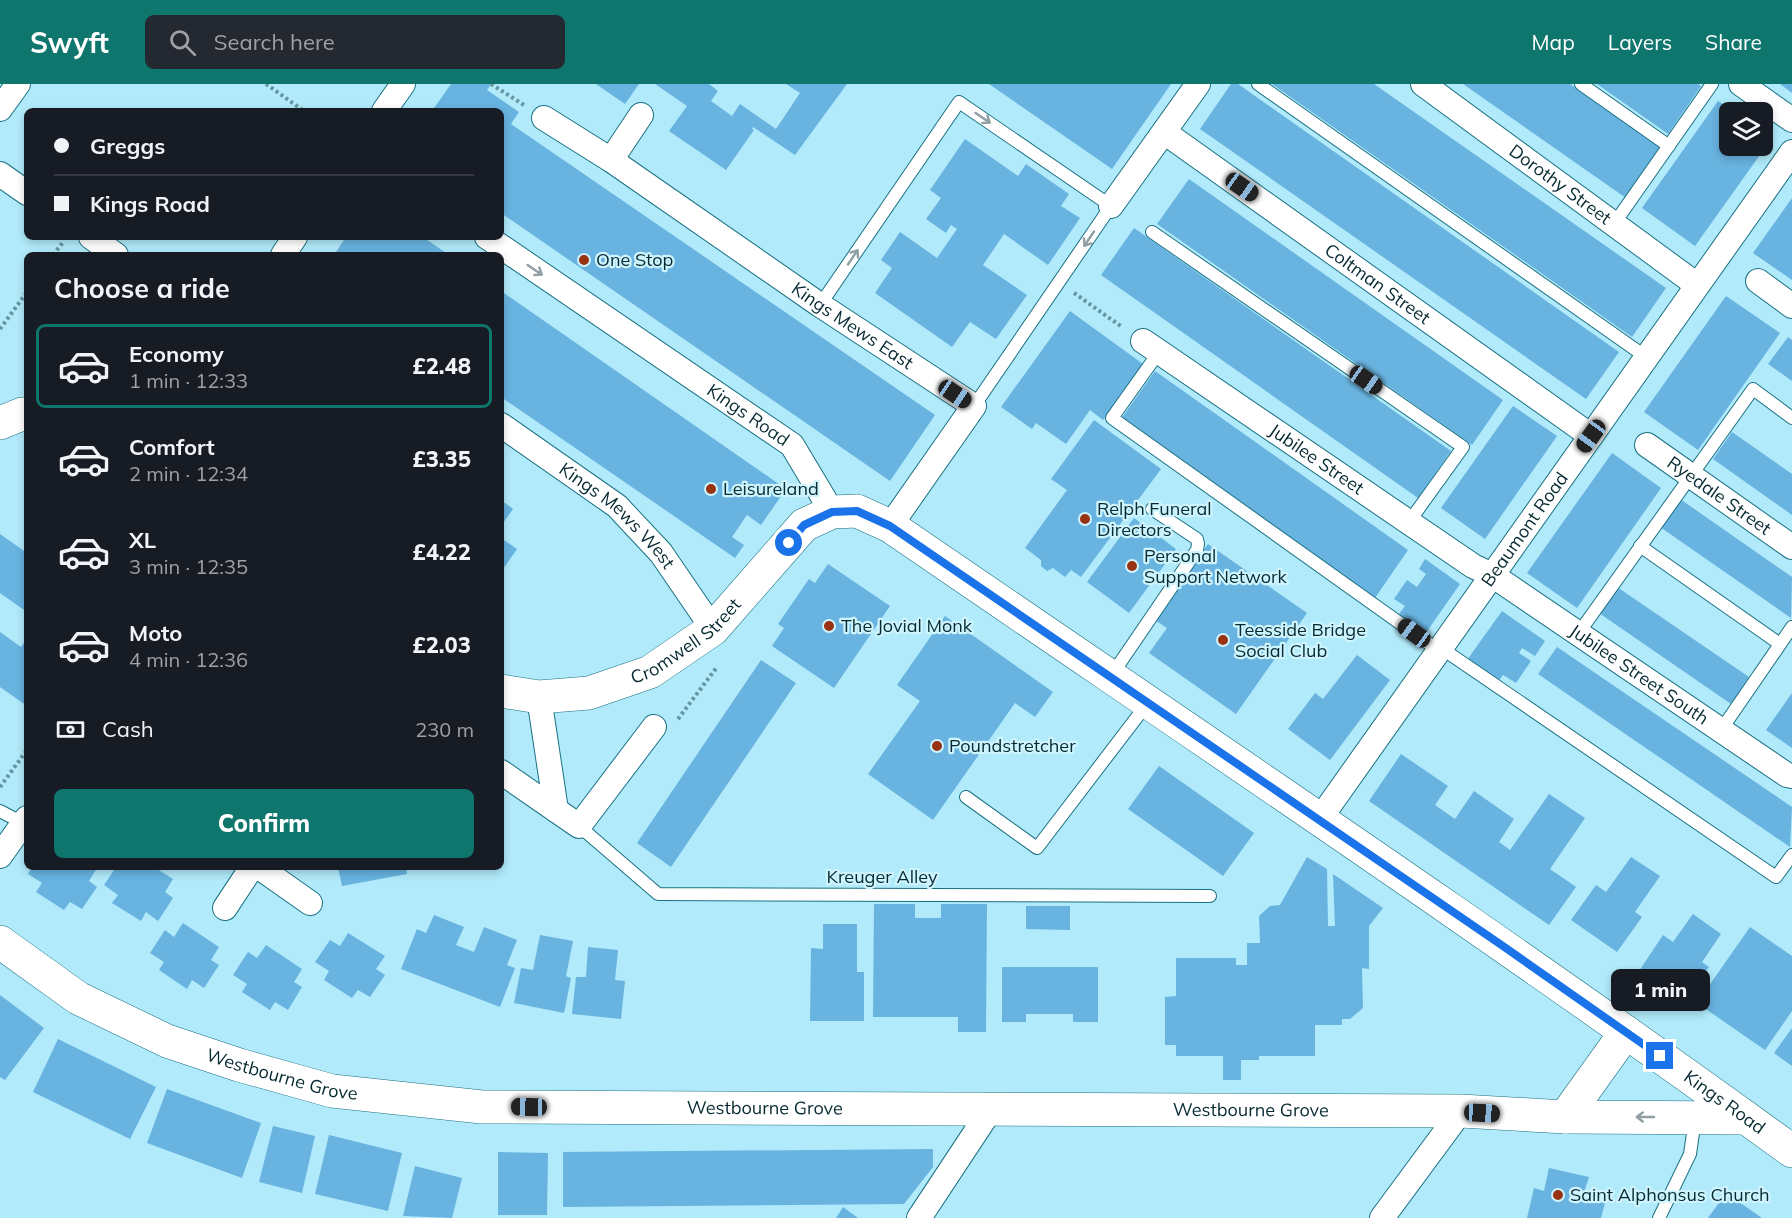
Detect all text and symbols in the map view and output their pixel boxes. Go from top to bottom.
search box [145,15,565,69]
text: Swyft [30,25,109,60]
icon: search [166,26,199,59]
text: Search here [214,28,335,56]
text: Map [1532,29,1575,55]
text: Layers [1608,29,1672,55]
text: Share [1705,29,1762,55]
map controls [1719,102,1773,156]
button: layers [1719,102,1773,156]
one-way arrow [974,112,990,124]
text: Greggs [90,132,165,160]
street label: Dorothy Street [1505,139,1616,229]
car [1222,169,1262,205]
text: Kings Road [90,190,210,218]
one-way arrow [1083,230,1095,246]
street label: Coltman Street [1320,238,1435,329]
place label: One Stop [596,248,673,271]
one-way arrow [847,249,859,266]
marker: One Stop [577,253,591,267]
one-way arrow [527,264,543,276]
text: Choose a ride [54,271,230,305]
street label: Kings Mews East [787,277,918,374]
icon: car [57,339,111,393]
text: Economy [129,340,224,368]
text: £2.48 [412,352,471,380]
car [1346,362,1386,398]
text: 1 min · 12:33 [129,368,248,393]
car [935,376,975,412]
street label: Kings Road [703,378,794,451]
car [1573,416,1609,456]
street label: Jubilee Street [1265,418,1369,499]
icon: car [57,432,111,486]
text: Comfort [129,433,215,461]
text: £3.35 [412,445,471,473]
street label: Ryedale Street [1663,451,1776,540]
street label: Kings Mews West [555,457,680,573]
text: 2 min · 12:34 [129,461,248,486]
street label: Beaumont Road [1476,467,1573,591]
place label: Leisureland [723,477,819,500]
marker: Leisureland [704,482,718,496]
place label: Relph Funeral Directors [1097,497,1212,541]
marker: Relph Funeral Directors [1078,512,1092,526]
icon: car [57,525,111,579]
text: XL [129,526,156,554]
route start [775,529,802,556]
text: £4.22 [412,538,471,566]
place label: Personal Support Network [1144,544,1287,588]
text: 3 min · 12:35 [129,554,248,579]
marker: Personal Support Network [1125,559,1139,573]
street label: Cromwell Street [627,593,746,689]
place label: The Jovial Monk [841,614,973,637]
car [1394,615,1434,651]
icon: car [57,618,111,672]
place label: Teesside Bridge Social Club [1235,618,1366,662]
text: Moto [129,619,182,647]
marker: The Jovial Monk [822,619,836,633]
street label: Jubilee Street South [1565,619,1713,730]
text: £2.03 [412,631,471,659]
marker: Teesside Bridge Social Club [1216,633,1230,647]
text: 4 min · 12:36 [129,647,248,672]
icon: cash [54,713,87,746]
text: Cash [102,715,154,743]
text: 230 m [415,717,474,742]
place label: Poundstretcher [949,734,1076,757]
marker: Poundstretcher [930,739,944,753]
button: Confirm [54,789,474,858]
street label: Kreuger Alley [827,865,938,888]
callout: 1 min [1610,969,1710,1011]
text: 1 min [1634,977,1687,1002]
route end [1646,1042,1673,1069]
street label: Westbourne Grove [203,1043,359,1105]
street label: Kings Road [1680,1065,1770,1139]
street label: Westbourne Grove [687,1096,843,1119]
car [511,1098,547,1116]
street label: Westbourne Grove [1173,1098,1329,1121]
car [1464,1103,1500,1123]
one-way arrow [1636,1111,1656,1123]
place label: Saint Alphonsus Church [1570,1183,1770,1206]
marker: Saint Alphonsus Church [1551,1188,1565,1202]

